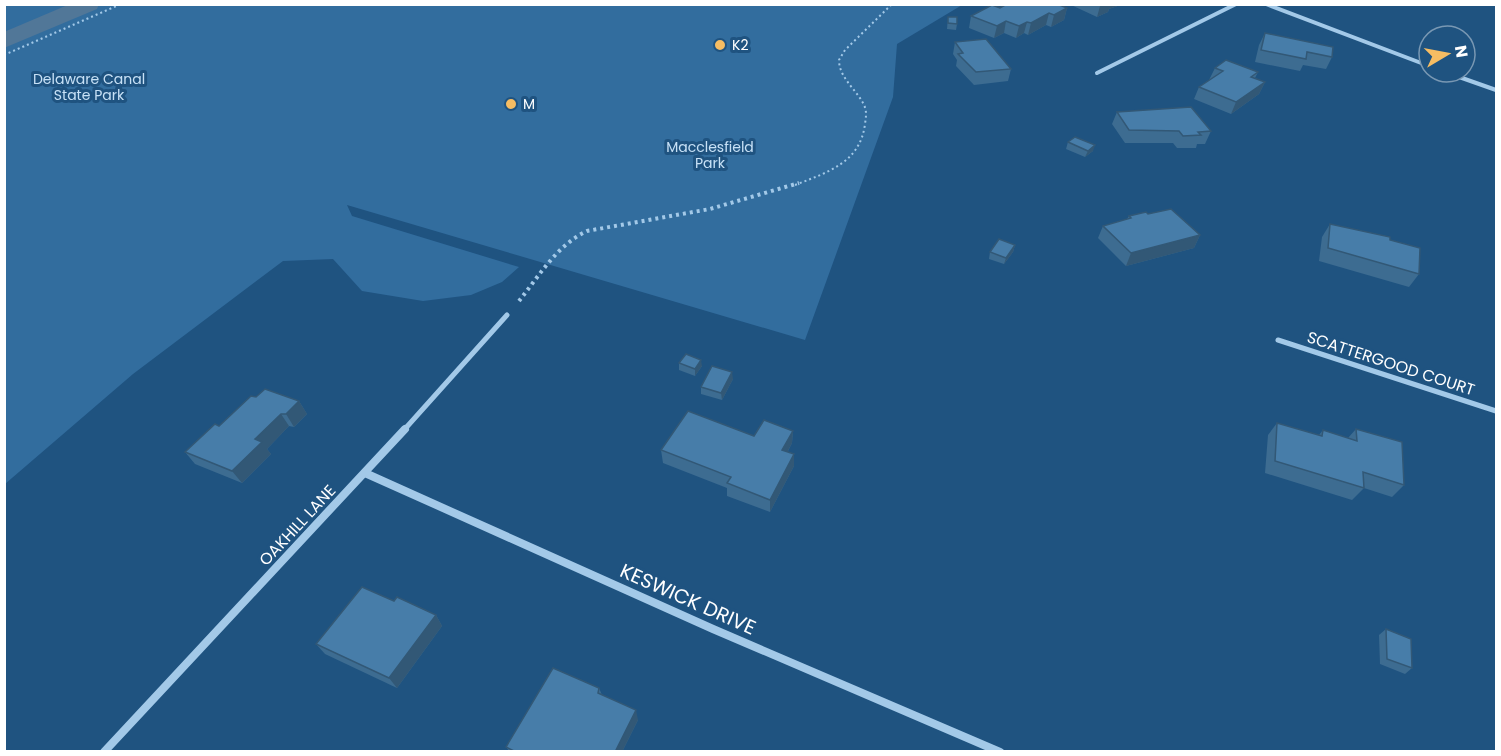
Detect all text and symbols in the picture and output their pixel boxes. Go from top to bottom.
north arrow [1417,24,1477,84]
place label: K2 [732,35,748,55]
marker: K2 [713,38,727,52]
text: N [1449,44,1474,59]
park label: Delaware Canal State Park [33,69,145,105]
place label: M [523,94,535,114]
marker: M [504,97,518,111]
park label: Macclesfield Park [666,137,754,173]
street label: SCATTERGOOD COURT [1304,325,1478,402]
street label: OAKHILL LANE [254,480,341,571]
street label: KESWICK DRIVE [616,556,760,642]

